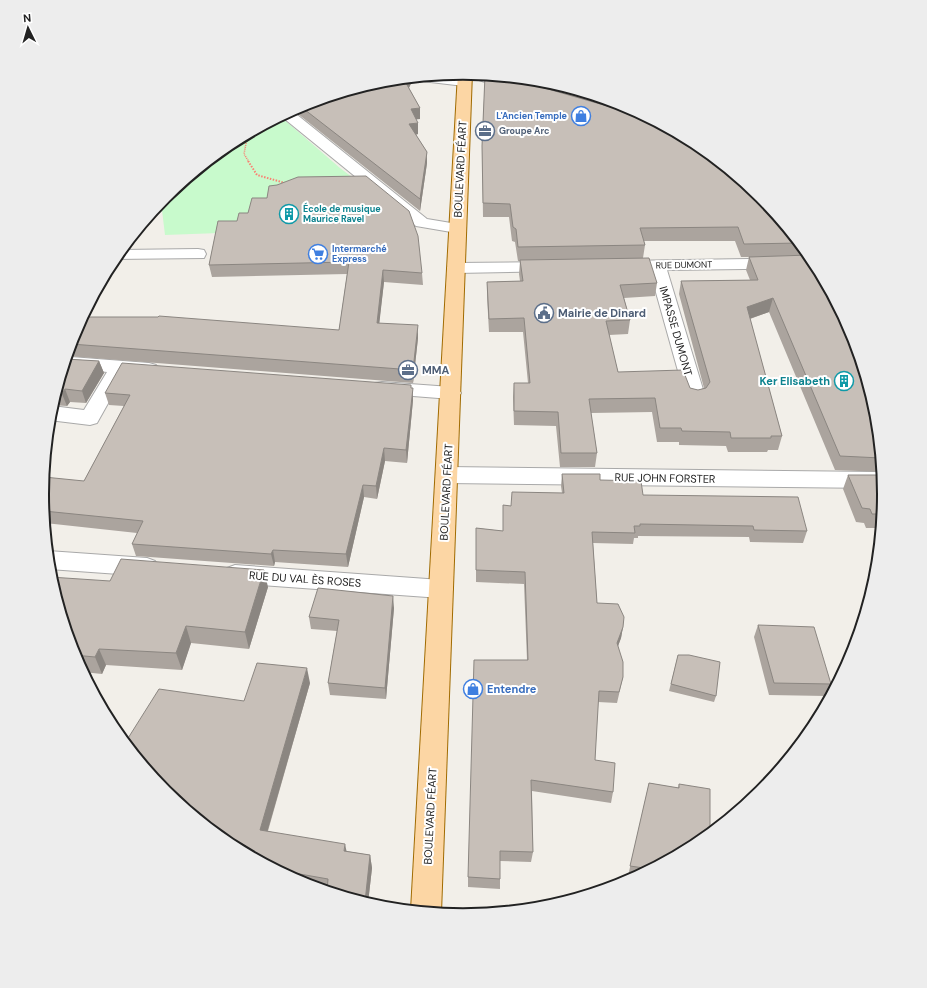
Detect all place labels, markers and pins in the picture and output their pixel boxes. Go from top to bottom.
shop icon: L'Ancien Temple [570,105,592,127]
place label: L'Ancien Temple [496,110,568,122]
office icon: Groupe Arc [474,120,496,142]
place label: Groupe Arc [499,125,550,137]
place label: École de musique Maurice Ravel [303,202,381,225]
building icon: École de musique Maurice Ravel [278,203,300,225]
supermarket icon: Intermarché Express [307,243,329,265]
place label: Intermarché Express [332,243,387,265]
public building icon: Mairie de Dinard [533,302,555,324]
place label: Mairie de Dinard [558,306,646,320]
office icon: MMA [397,359,419,381]
place label: MMA [422,363,449,377]
building icon: Ker Elisabeth [833,370,855,392]
place label: Ker Elisabeth [760,374,830,388]
shop icon: Entendre [462,678,484,700]
place label: Entendre [487,682,537,696]

